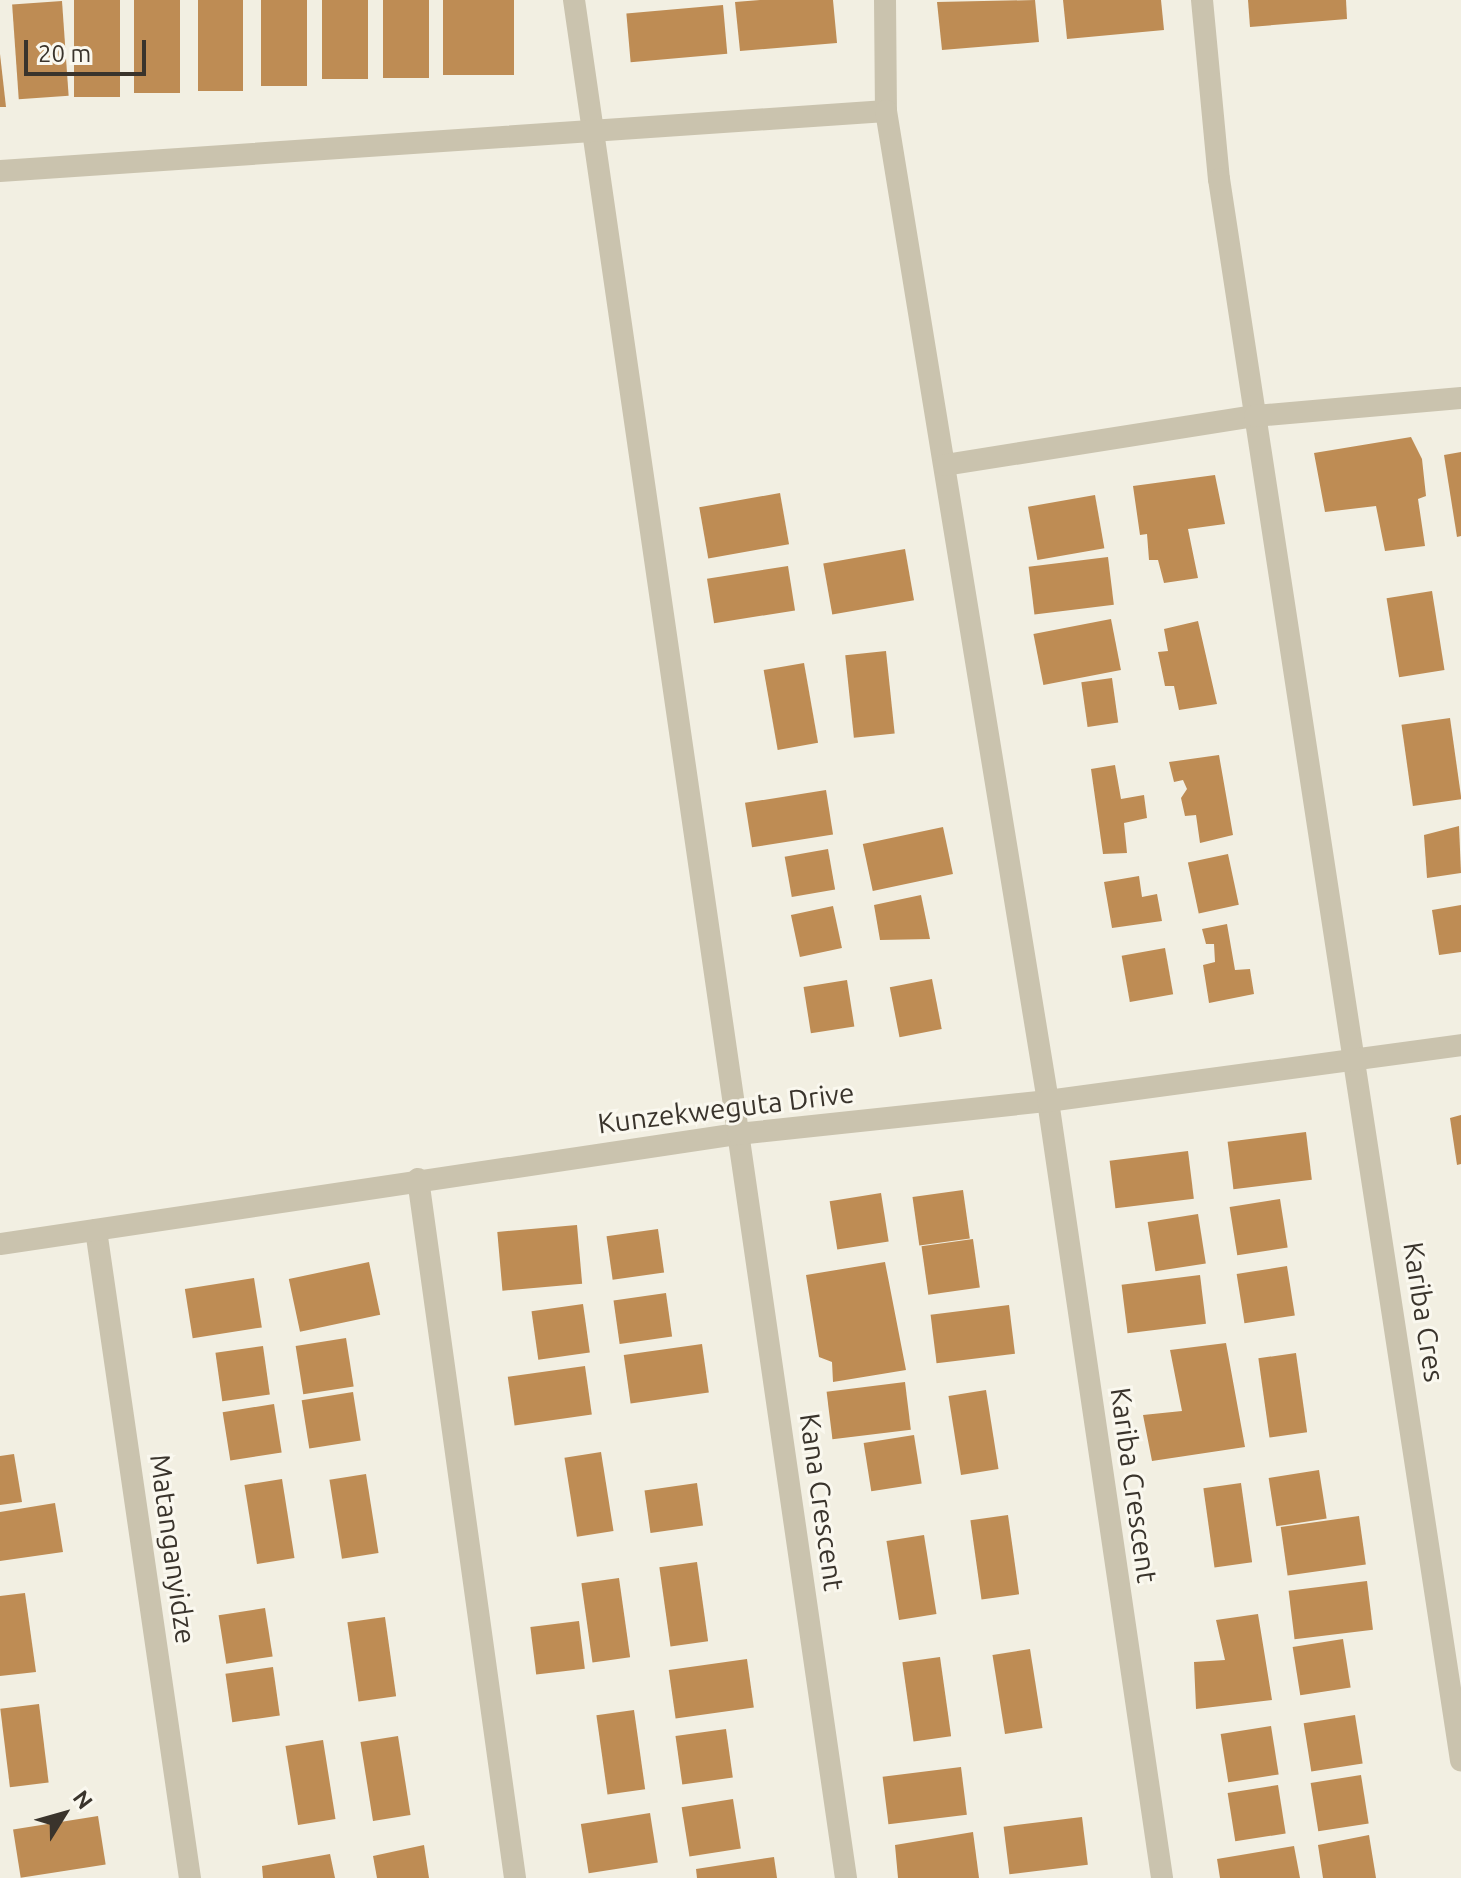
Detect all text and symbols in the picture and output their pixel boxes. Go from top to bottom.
scale bar [28,24,150,74]
text: 20 m [38,40,91,67]
street label: Kunzekweguta Drive [596,1076,856,1140]
street label: Kariba Cres [1396,1240,1452,1384]
street label: Kariba Crescent [1104,1385,1164,1585]
street label: Kana Crescent [793,1411,851,1593]
street label: Matanganyidze [143,1452,203,1646]
north arrow [24,1774,104,1854]
text: N [69,1785,98,1813]

